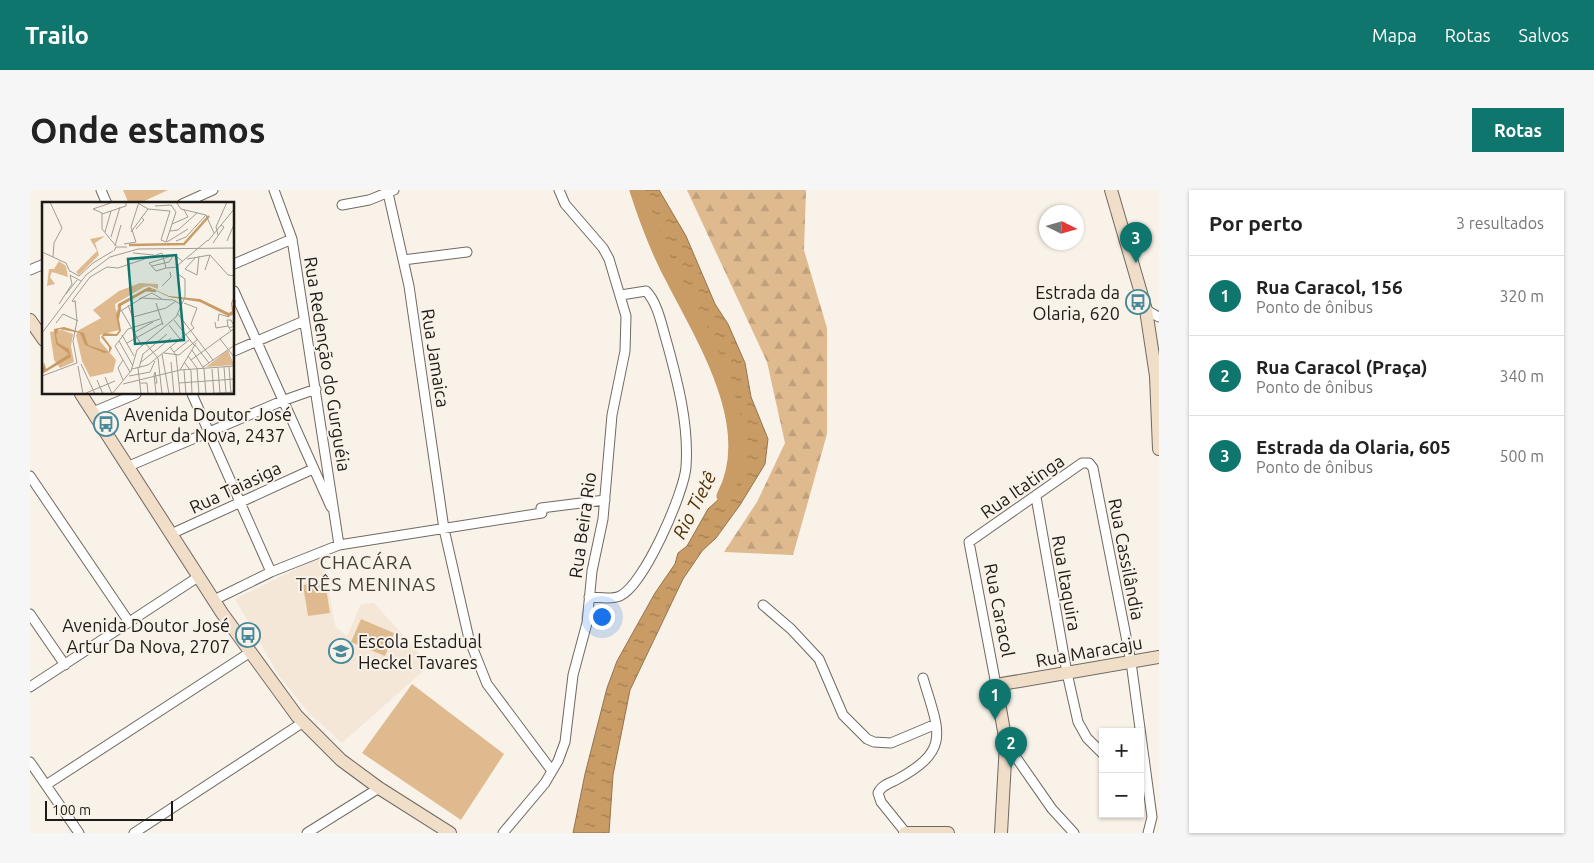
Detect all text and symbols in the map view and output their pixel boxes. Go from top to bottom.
text: Trailo [25,22,89,49]
text: Mapa [1372,25,1417,45]
text: Rotas [1445,25,1491,45]
text: Salvos [1519,25,1569,45]
button: Rotas [1472,108,1564,152]
text: Onde estamos [30,110,265,150]
inset map [42,202,235,395]
north arrow [1039,205,1084,250]
text: Por perto [1209,211,1303,235]
text: 3 resultados [1456,214,1544,232]
pin: 3 [1120,222,1152,263]
street label: Rua Redenção do Gurguéia [301,255,355,473]
text: Rua Caracol, 156 [1256,276,1403,298]
place label: Estrada da Olaria, 620 [1033,282,1120,323]
text: 1 [1220,287,1230,305]
text: 320 m [1499,287,1544,305]
bus stop icon: Estrada da Olaria, 620 [1125,289,1151,315]
text: Ponto de ônibus [1256,298,1373,316]
street label: Rua Jamaica [418,307,454,409]
text: Rua Caracol (Praça) [1256,356,1428,378]
text: 2 [1220,367,1230,385]
text: 340 m [1499,367,1544,385]
text: Ponto de ônibus [1256,378,1373,396]
place label: Avenida Doutor José Artur da Nova, 2437 [124,404,292,445]
bus stop icon: Avenida Doutor José Artur da Nova, 2437 [93,411,119,437]
text: Estrada da Olaria, 605 [1256,436,1451,458]
text: 3 [1220,447,1230,465]
text: 500 m [1499,447,1544,465]
street label: Rua Itatinga [976,450,1068,522]
street label: Rua Taiasiga [186,457,284,517]
text: Ponto de ônibus [1256,458,1373,476]
water label: Rio Tietê [668,467,720,542]
street label: Rua Beira Rio [565,471,599,579]
street label: Rua Cassilândia [1105,496,1149,622]
street label: Rua Itaquira [1049,533,1085,633]
district label: CHACÁRA TRÊS MENINAS [295,551,437,595]
street label: Rua Caracol [981,562,1019,659]
your location [589,604,615,630]
place label: Avenida Doutor José Artur Da Nova, 2707 [62,615,230,656]
bus stop icon: Avenida Doutor José Artur Da Nova, 2707 [235,622,261,648]
place label: Escola Estadual Heckel Tavares [358,631,482,672]
street label: Rua Maracaju [1034,632,1144,670]
school or university icon: Escola Estadual Heckel Tavares [328,638,354,664]
pin: 1 [979,679,1011,720]
pin: 2 [995,727,1027,768]
map controls [1099,728,1144,818]
button: + [1099,728,1144,773]
button: − [1099,773,1144,818]
scale bar [45,798,172,821]
text: 100 m [52,802,91,818]

